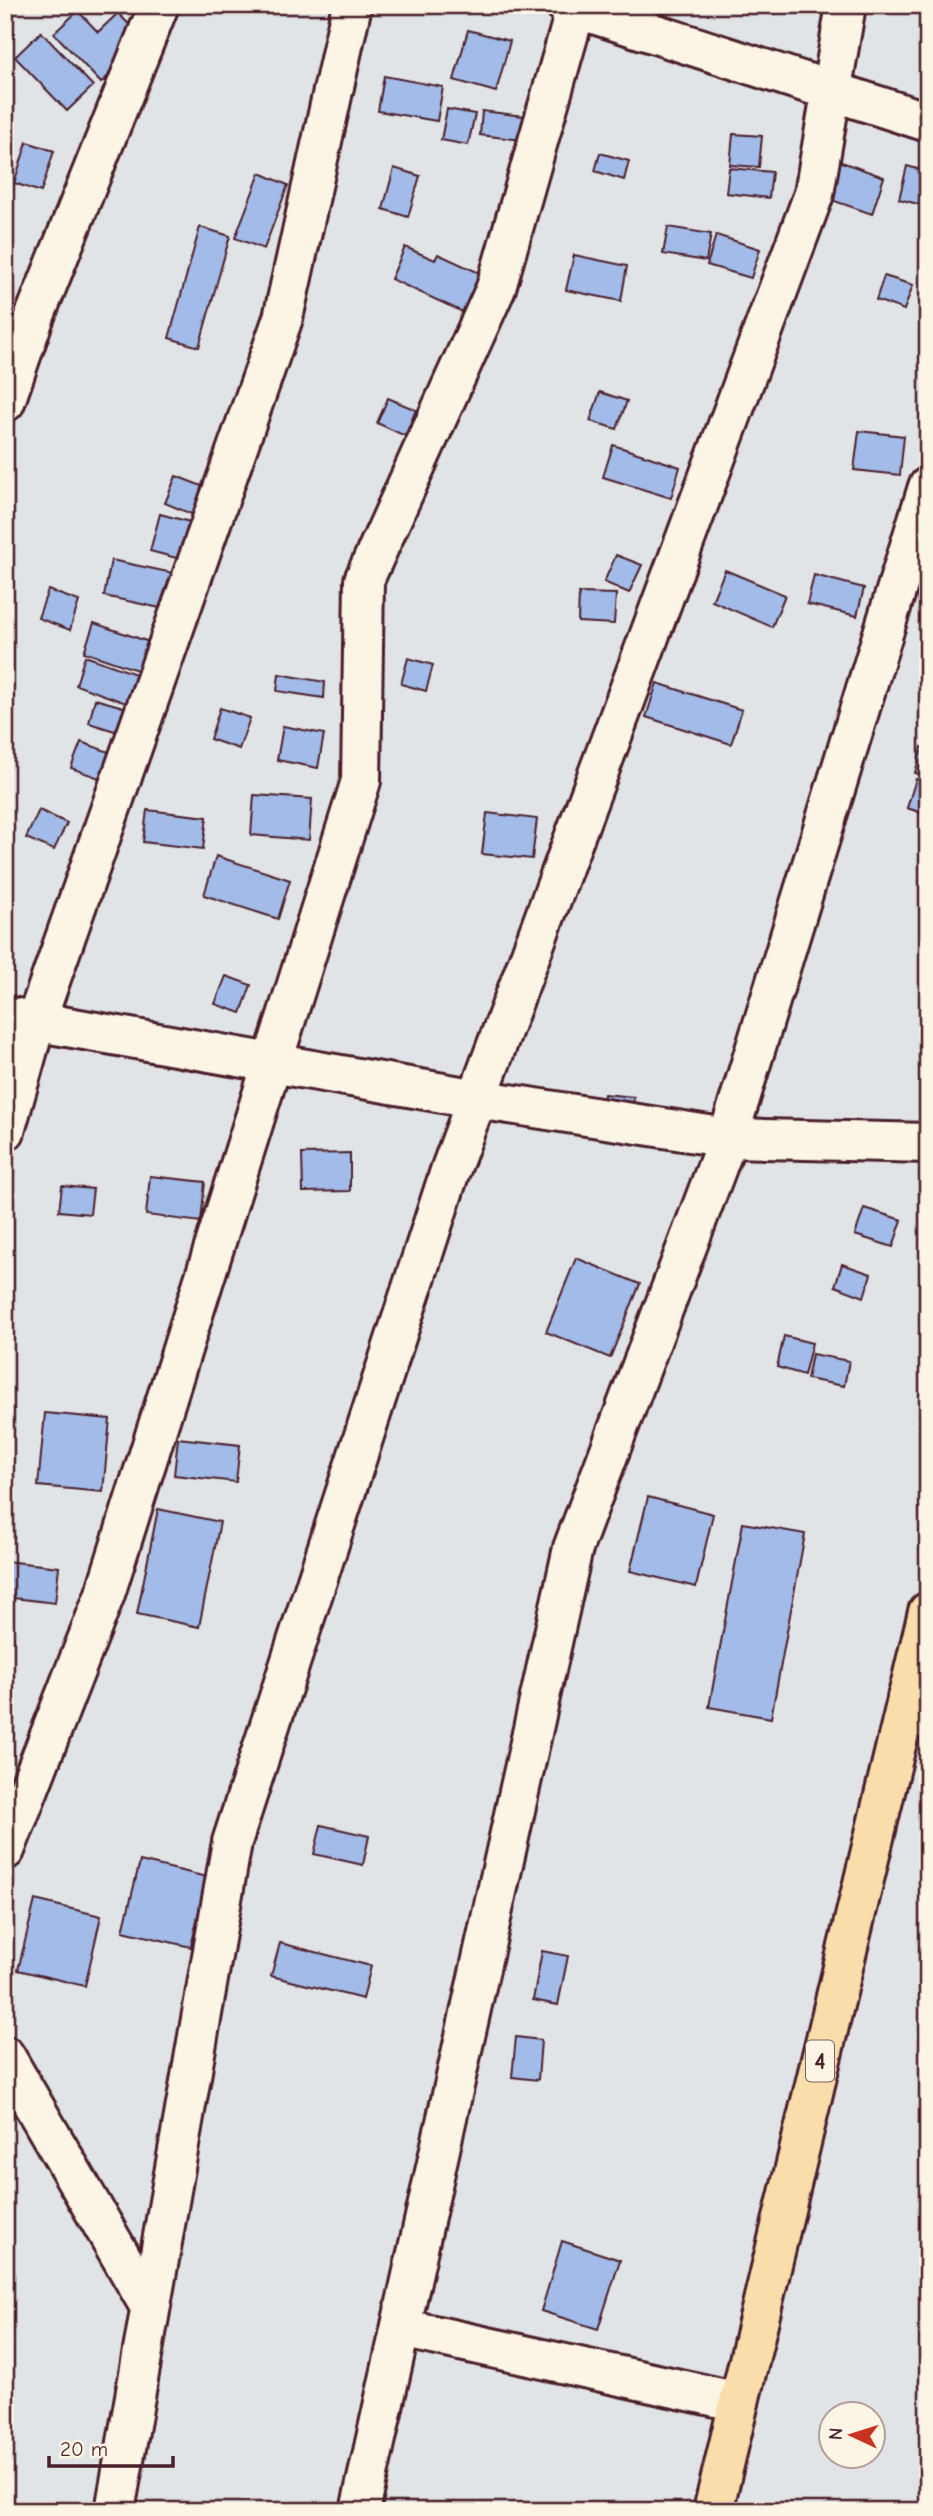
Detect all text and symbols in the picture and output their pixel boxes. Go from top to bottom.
road number: 4 [806,2040,834,2082]
north arrow [818,2400,888,2470]
scale bar [49,2425,173,2469]
text: N [825,2427,847,2441]
text: 20 m [60,2437,108,2461]

